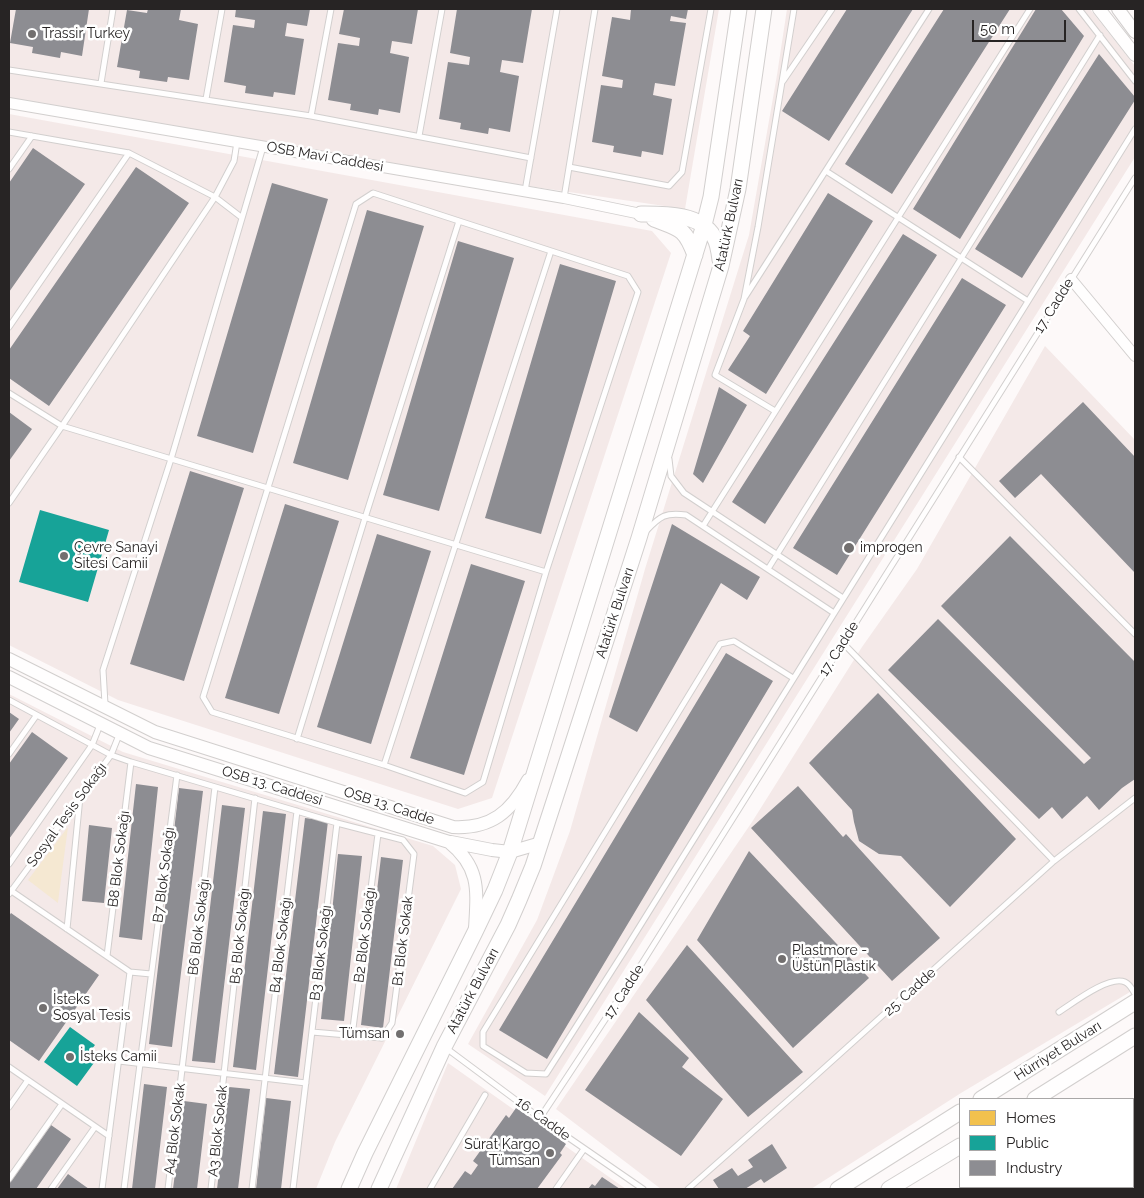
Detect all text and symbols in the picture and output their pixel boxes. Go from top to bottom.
scale bar [974,10,1068,42]
text: 50 m [980,20,1015,38]
place label: Trassir Turkey [42,26,130,42]
marker: Trassir Turkey [26,28,38,40]
street label: OSB Mavi Caddesi [265,138,385,176]
street label: Atatürk Bulvarı [711,177,747,273]
street label: 17. Cadde [1031,275,1077,337]
place label: Çevre Sanayi Sitesi Camii [74,540,158,572]
place label: improgen [860,540,923,556]
marker: improgen [842,541,856,555]
marker: Çevre Sanayi Sitesi Camii [58,550,70,562]
street label: Atatürk Bulvarı [592,566,638,660]
street label: 17. Cadde [816,618,862,680]
street label: Sosyal Tesis Sokağı [24,760,110,870]
street label: OSB 13. Caddesi [220,763,324,809]
street label: OSB 13. Cadde [341,783,437,829]
street label: B8 Blok Sokağı [105,810,133,908]
street label: B7 Blok Sokağı [150,826,178,924]
street label: B6 Blok Sokağı [185,878,213,976]
street label: B2 Blok Sokağı [351,886,379,984]
street label: B5 Blok Sokağı [227,887,253,985]
street label: B1 Blok Sokak [389,895,417,987]
street label: B4 Blok Sokağı [267,896,295,994]
street label: B3 Blok Sokağı [307,904,335,1002]
place label: Plastmore - Üstün Plastik [792,943,876,976]
street label: Atatürk Bulvarı [443,945,503,1037]
marker: Plastmore - Üstün Plastik [776,953,788,965]
street label: 17. Cadde [600,962,648,1022]
street label: 25. Cadde [881,964,939,1020]
place label: İsteks Sosyal Tesis [53,992,131,1024]
marker: İsteks Sosyal Tesis [37,1002,49,1014]
street label: Hürriyet Bulvarı [1011,1018,1105,1084]
place label: Tümsan [339,1026,390,1042]
marker: Tümsan [394,1028,406,1040]
place label: İsteks Camii [80,1049,157,1065]
marker: İsteks Camii [64,1051,76,1063]
street label: A4 Blok Sokak [161,1082,189,1176]
street label: A3 Blok Sokak [205,1084,231,1178]
street label: 16. Cadde [512,1094,574,1144]
legend [959,1098,1134,1188]
text: Homes [1006,1109,1056,1127]
text: Public [1006,1134,1049,1152]
place label: Sürat Kargo Tümsan [464,1137,540,1170]
marker: Sürat Kargo Tümsan [544,1147,556,1159]
text: Industry [1006,1159,1062,1177]

